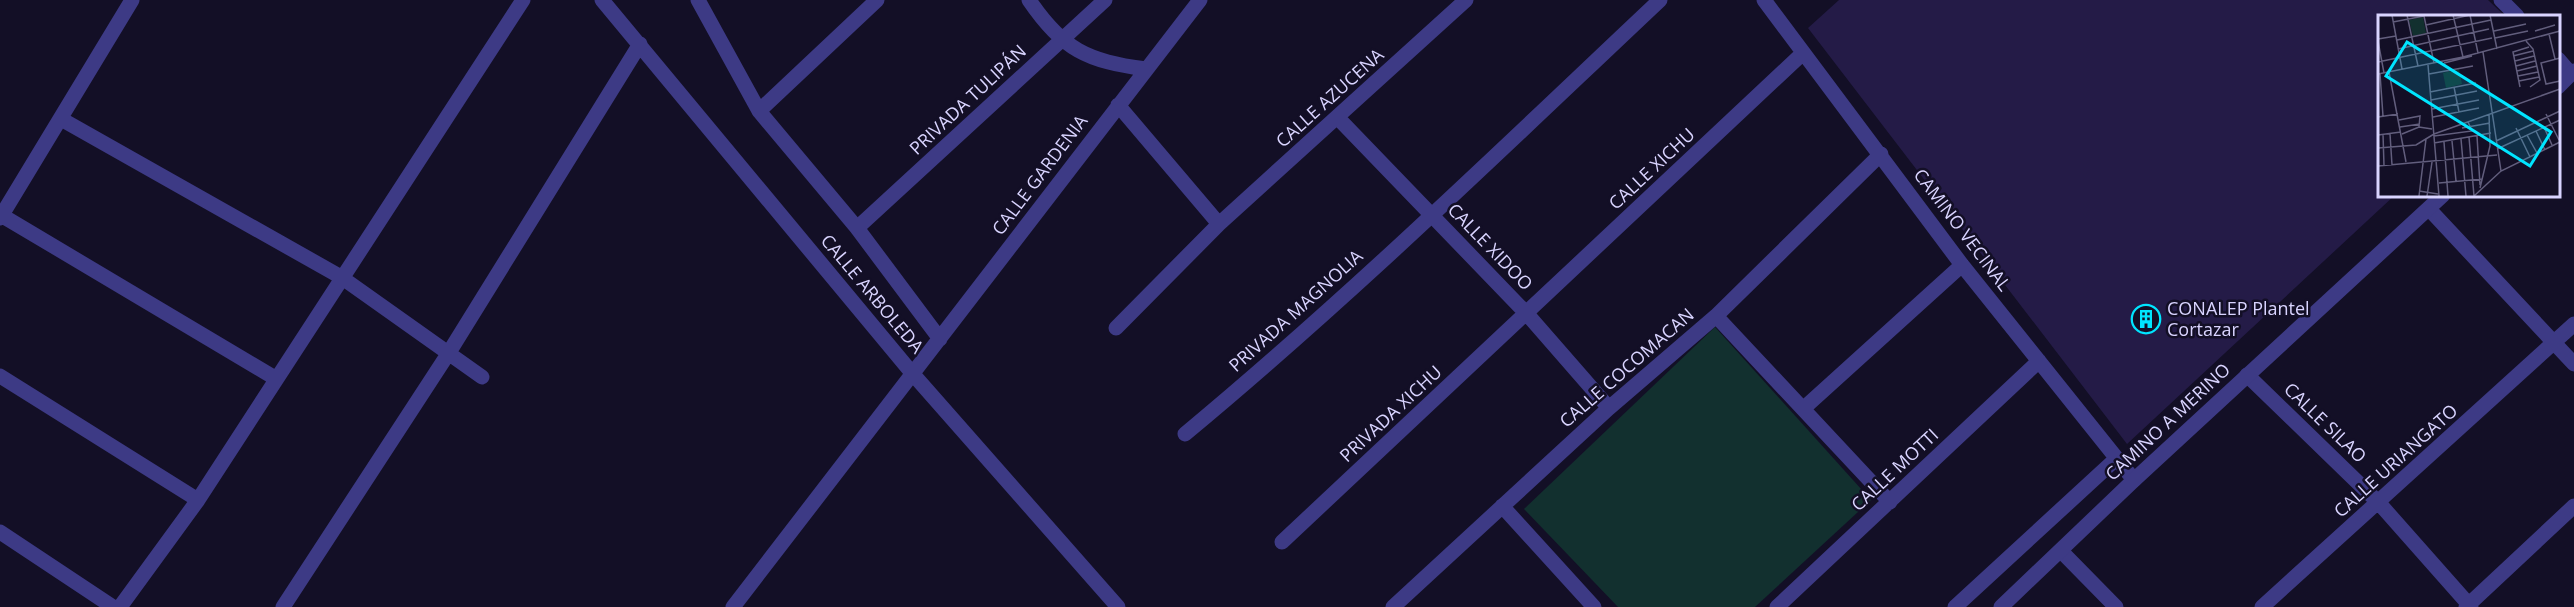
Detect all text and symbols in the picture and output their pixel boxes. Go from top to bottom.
inset map [2378,15,2559,196]
street label: PRIVADA TULIPÁN [904,39,1031,160]
street label: CALLE AZUCENA [1270,42,1389,152]
street label: CALLE GARDENIA [986,109,1093,239]
street label: CALLE XICHU [1603,122,1699,214]
street label: CAMINO VECINAL [1909,163,2017,296]
street label: CALLE XIDOO [1443,197,1538,295]
street label: CALLE ARBOLEDA [816,229,930,358]
street label: PRIVADA MAGNOLIA [1223,243,1368,377]
place label: CONALEP Plantel Cortazar [2167,296,2310,341]
street label: CALLE COCOMACAN [1554,302,1699,432]
building icon: CONALEP Plantel Cortazar [2130,303,2162,335]
street label: CAMINO A MERINO [2100,357,2235,485]
street label: PRIVADA XICHU [1334,360,1447,467]
street label: CALLE SILAO [2279,377,2372,468]
street label: CALLE URIANGATO [2328,398,2462,522]
street label: CALLE MOTTI [1845,423,1943,516]

